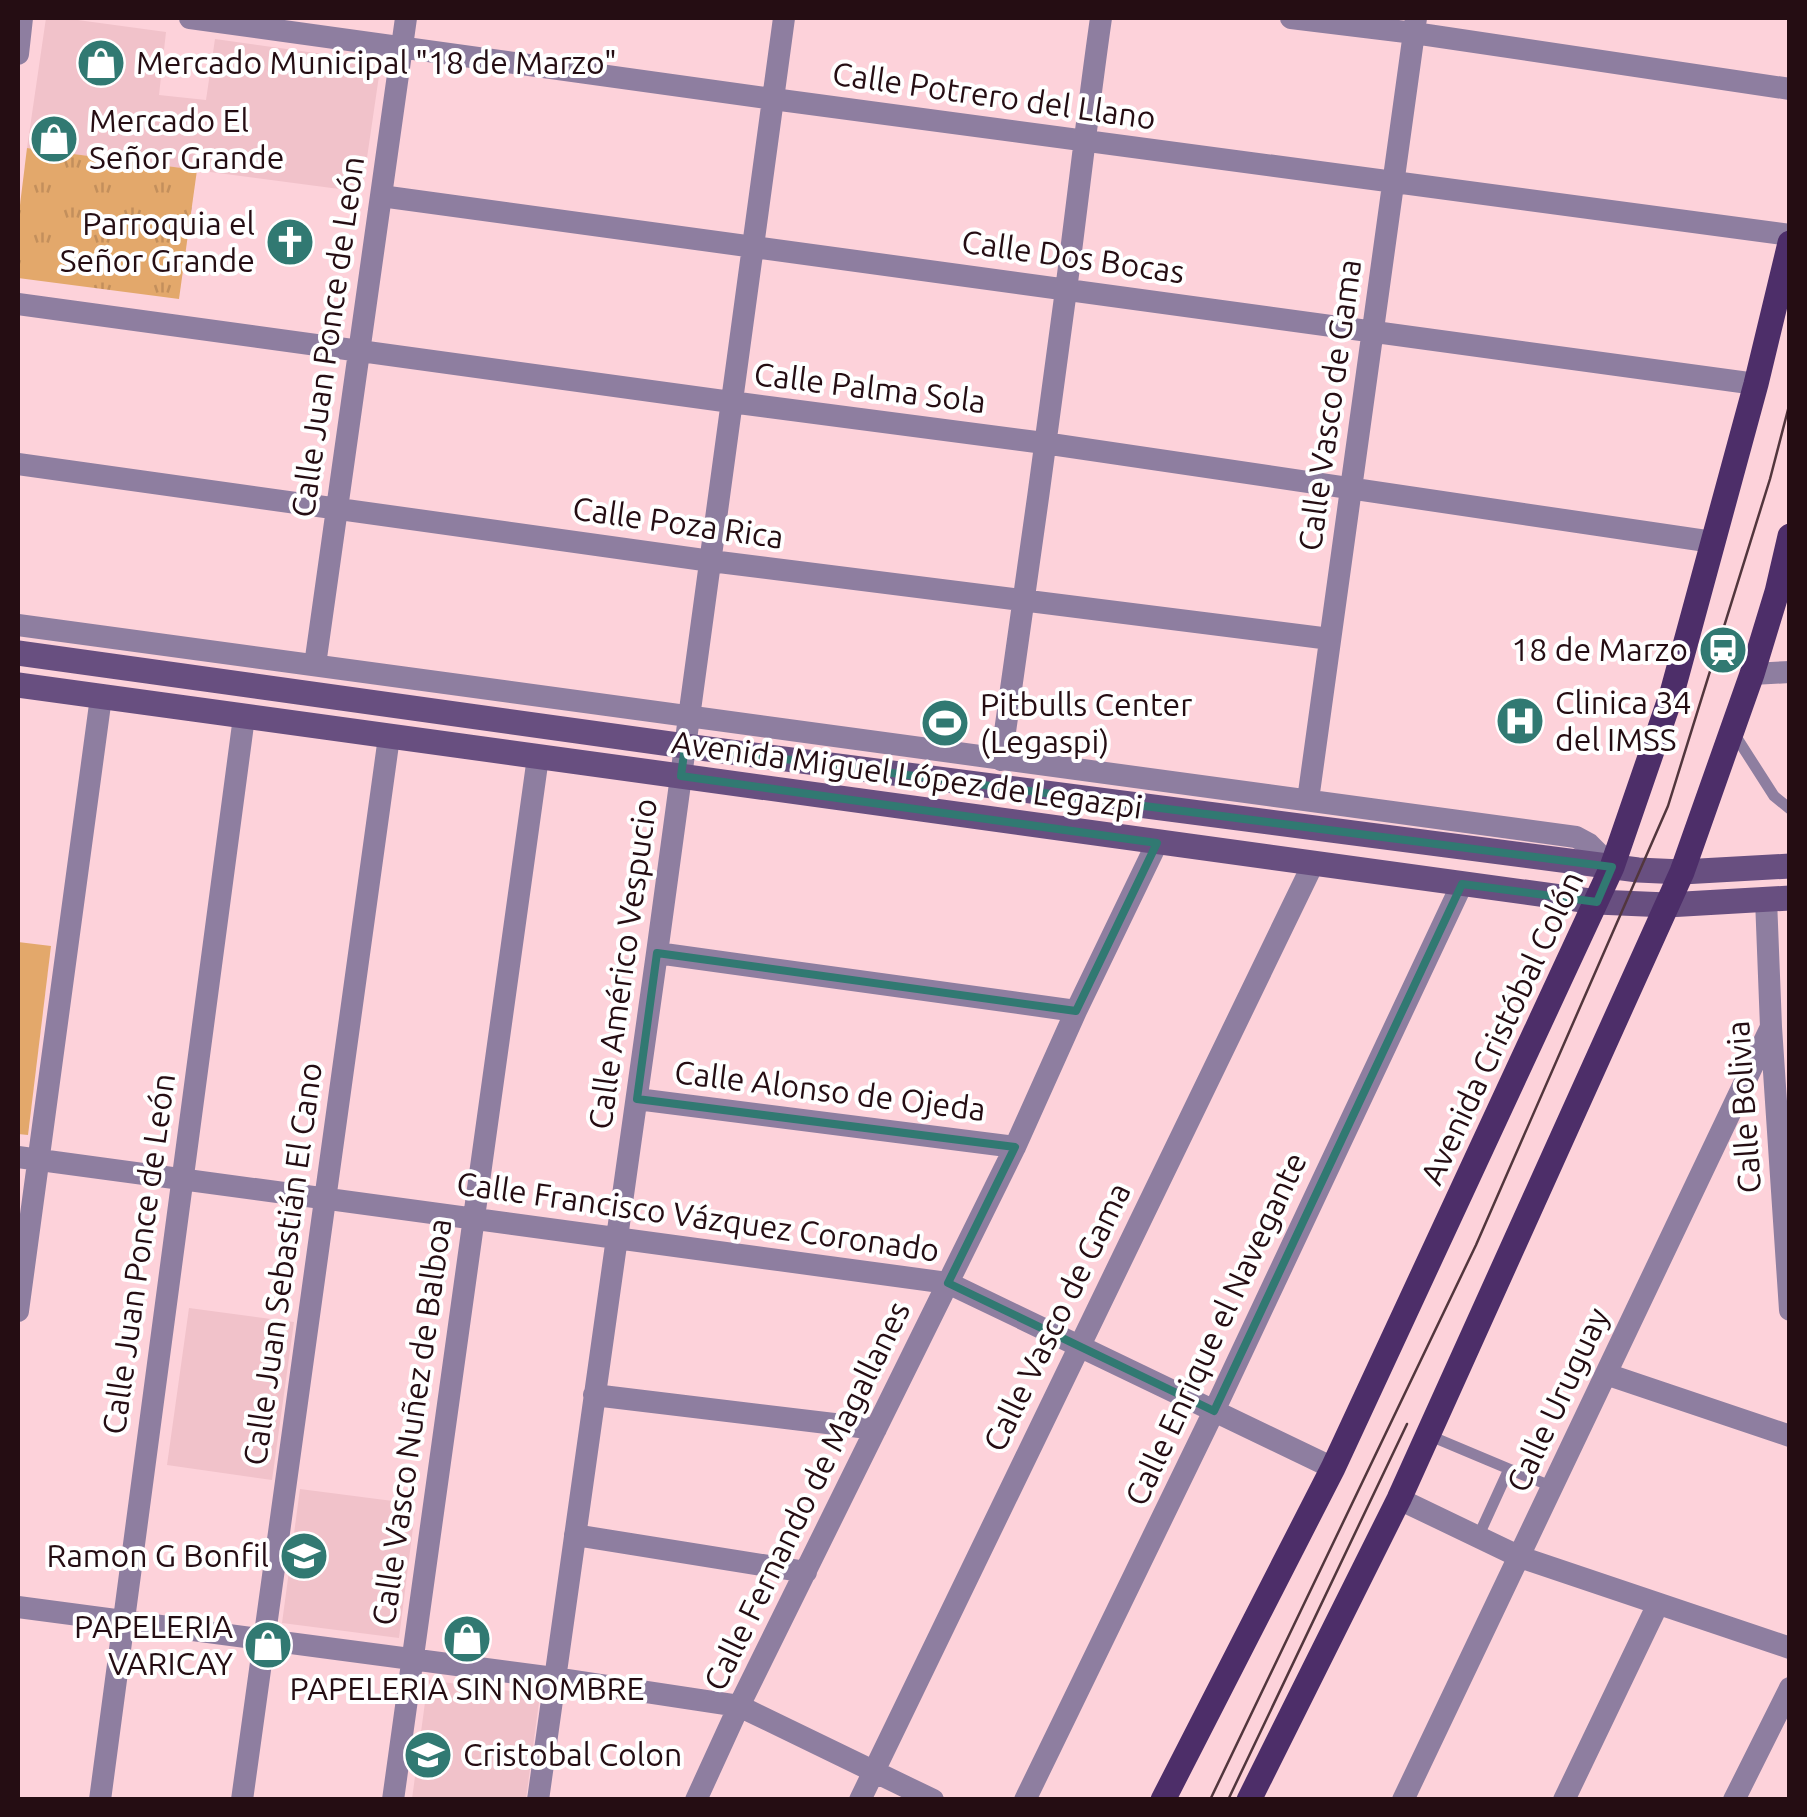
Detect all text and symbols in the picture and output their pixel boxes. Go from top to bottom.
shop icon: Mercado Municipal "18 de Marzo" [75,37,127,89]
place label: Mercado Municipal "18 de Marzo" [136,44,617,80]
street label: Calle Potrero del Llano [830,54,1158,136]
place label: Mercado El Señor Grande [89,102,284,175]
shop icon: Mercado El Señor Grande [28,113,80,165]
street label: Calle Juan Ponce de León [284,154,370,520]
place label: Parroquia el Señor Grande [60,205,255,278]
church icon: Parroquia el Señor Grande [264,216,316,268]
street label: Calle Dos Bocas [959,223,1187,289]
street label: Calle Vasco de Gama [1291,257,1367,553]
street label: Calle Palma Sola [752,355,988,419]
street label: Calle Poza Rica [570,489,786,555]
station icon: 18 de Marzo [1697,624,1749,676]
place label: 18 de Marzo [1511,631,1688,667]
place label: Clinica 34 del IMSS [1555,684,1691,757]
place label: Pitbulls Center (Legaspi) [980,686,1192,759]
hospital icon: Clinica 34 del IMSS [1494,695,1546,747]
sports icon: Pitbulls Center (Legaspi) [919,697,971,749]
street label: Avenida Miguel López de Legazpi [669,723,1145,825]
street label: Calle Américo Vespucio [581,796,663,1132]
street label: Avenida Cristóbal Colón [1413,865,1590,1190]
street label: Calle Bolivia [1719,1020,1767,1195]
street label: Calle Alonso de Ojeda [673,1053,988,1127]
street label: Calle Juan Sebastián El Cano [236,1060,328,1468]
street label: Calle Juan Ponce de León [95,1071,181,1437]
street label: Calle Enrique el Navegante [1117,1146,1313,1511]
street label: Calle Francisco Vázquez Coronado [454,1164,942,1268]
street label: Calle Vasco de Gama [975,1176,1137,1457]
street label: Calle Vasco Nuñez de Balboa [365,1216,457,1628]
street label: Calle Fernando de Magallanes [696,1295,916,1696]
street label: Calle Uruguay [1499,1302,1615,1497]
school or university icon: Ramon G Bonfil [278,1530,330,1582]
place label: Ramon G Bonfil [47,1537,269,1573]
place label: PAPELERIA VARICAY [74,1608,233,1681]
shop icon: PAPELERIA SIN NOMBRE [441,1613,493,1665]
shop icon: PAPELERIA VARICAY [242,1619,294,1671]
place label: PAPELERIA SIN NOMBRE [289,1670,645,1706]
school or university icon: Cristobal Colon [402,1729,454,1781]
place label: Cristobal Colon [463,1736,682,1772]

